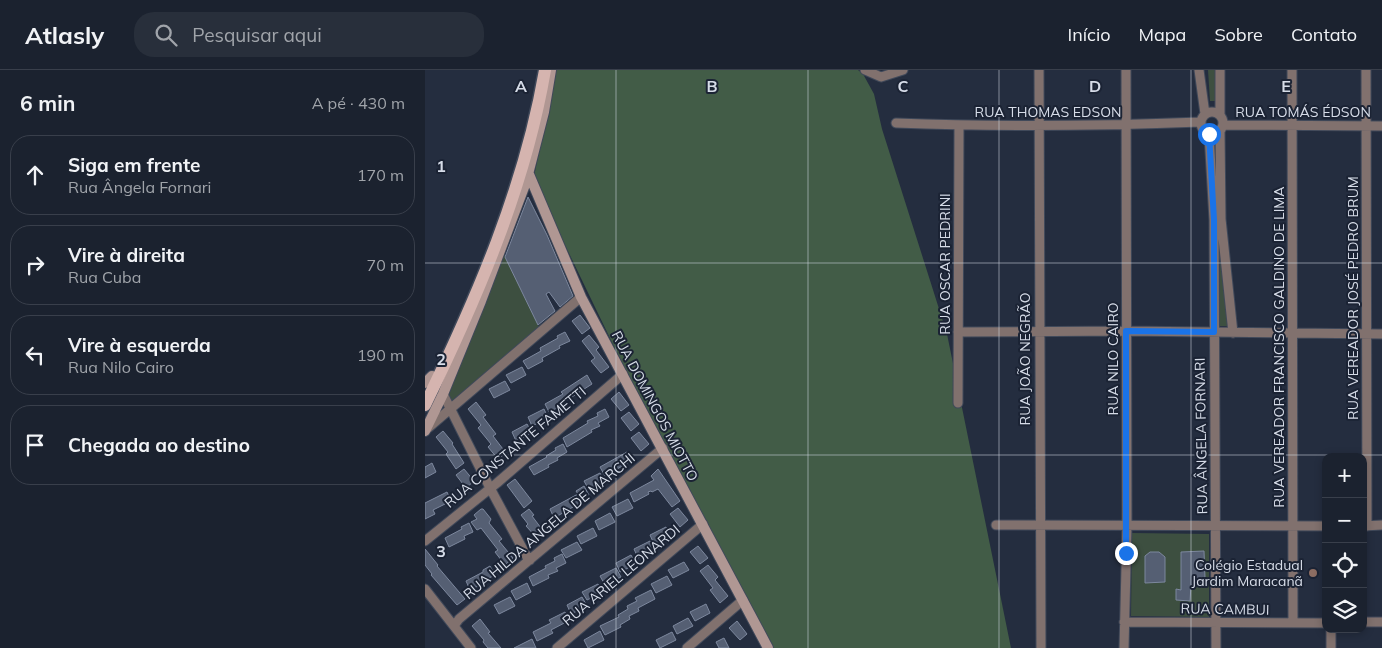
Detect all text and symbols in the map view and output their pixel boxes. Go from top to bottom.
search box [134,12,484,57]
text: Atlasly [25,20,104,50]
icon: search [152,21,180,49]
text: Pesquisar aqui [192,23,322,47]
text: Início [1068,23,1111,46]
text: Mapa [1139,23,1186,46]
text: Sobre [1214,23,1263,46]
text: Contato [1291,23,1357,46]
text: A [515,76,527,96]
text: B [706,76,718,96]
text: C [898,76,909,96]
text: D [1089,76,1101,96]
text: E [1281,76,1291,96]
text: 6 min [20,90,75,116]
text: A pé · 430 m [312,93,405,113]
street label: RUA THOMAS EDSON [974,103,1122,121]
street label: RUA TOMÁS ÉDSON [1235,103,1371,121]
route start [1198,123,1221,146]
text: Siga em frente [68,153,200,177]
text: 1 [436,156,446,176]
icon: ahead [21,161,49,189]
text: 170 m [357,165,404,185]
street label: RUA VEREADOR JOSÉ PEDRO BRUM [1344,176,1362,420]
text: Rua Ângela Fornari [68,177,211,197]
street label: RUA VEREADOR FRANCISCO GALDINO DE LIMA [1270,186,1288,508]
street label: RUA OSCAR PEDRINI [936,193,954,335]
text: Vire à direita [68,243,185,267]
icon: right [21,251,49,279]
text: 70 m [367,255,404,275]
text: Rua Cuba [68,267,141,287]
street label: RUA JOÃO NEGRÃO [1016,293,1034,425]
street label: RUA NILO CAIRO [1104,302,1122,416]
street label: RUA DOMINGOS MIOTTO [608,328,702,484]
text: Vire à esquerda [68,333,211,357]
icon: left [21,341,49,369]
text: 190 m [357,345,404,365]
text: 2 [436,349,446,369]
text: Rua Nilo Cairo [68,357,174,377]
street label: RUA ÂNGELA FORNARI [1191,358,1211,514]
street label: RUA CONSTANTE FAMETTI [440,382,590,512]
icon: arrive [21,431,49,459]
text: Chegada ao destino [68,433,250,457]
street label: RUA HILDA ANGELA DE MARCHI [459,449,639,603]
map controls [1322,453,1367,633]
button: + [1322,453,1367,498]
button: − [1322,498,1367,543]
street label: RUA ARIEL LEONARDI [559,521,683,629]
text: 3 [436,541,446,561]
route end [1115,542,1138,565]
button: locate [1322,543,1367,588]
place label: Colégio Estadual Jardim Maracanã [1192,556,1303,590]
marker: Colégio Estadual Jardim Maracanã [1307,567,1319,579]
button: layers [1322,588,1367,633]
street label: RUA CAMBUI [1180,599,1270,619]

